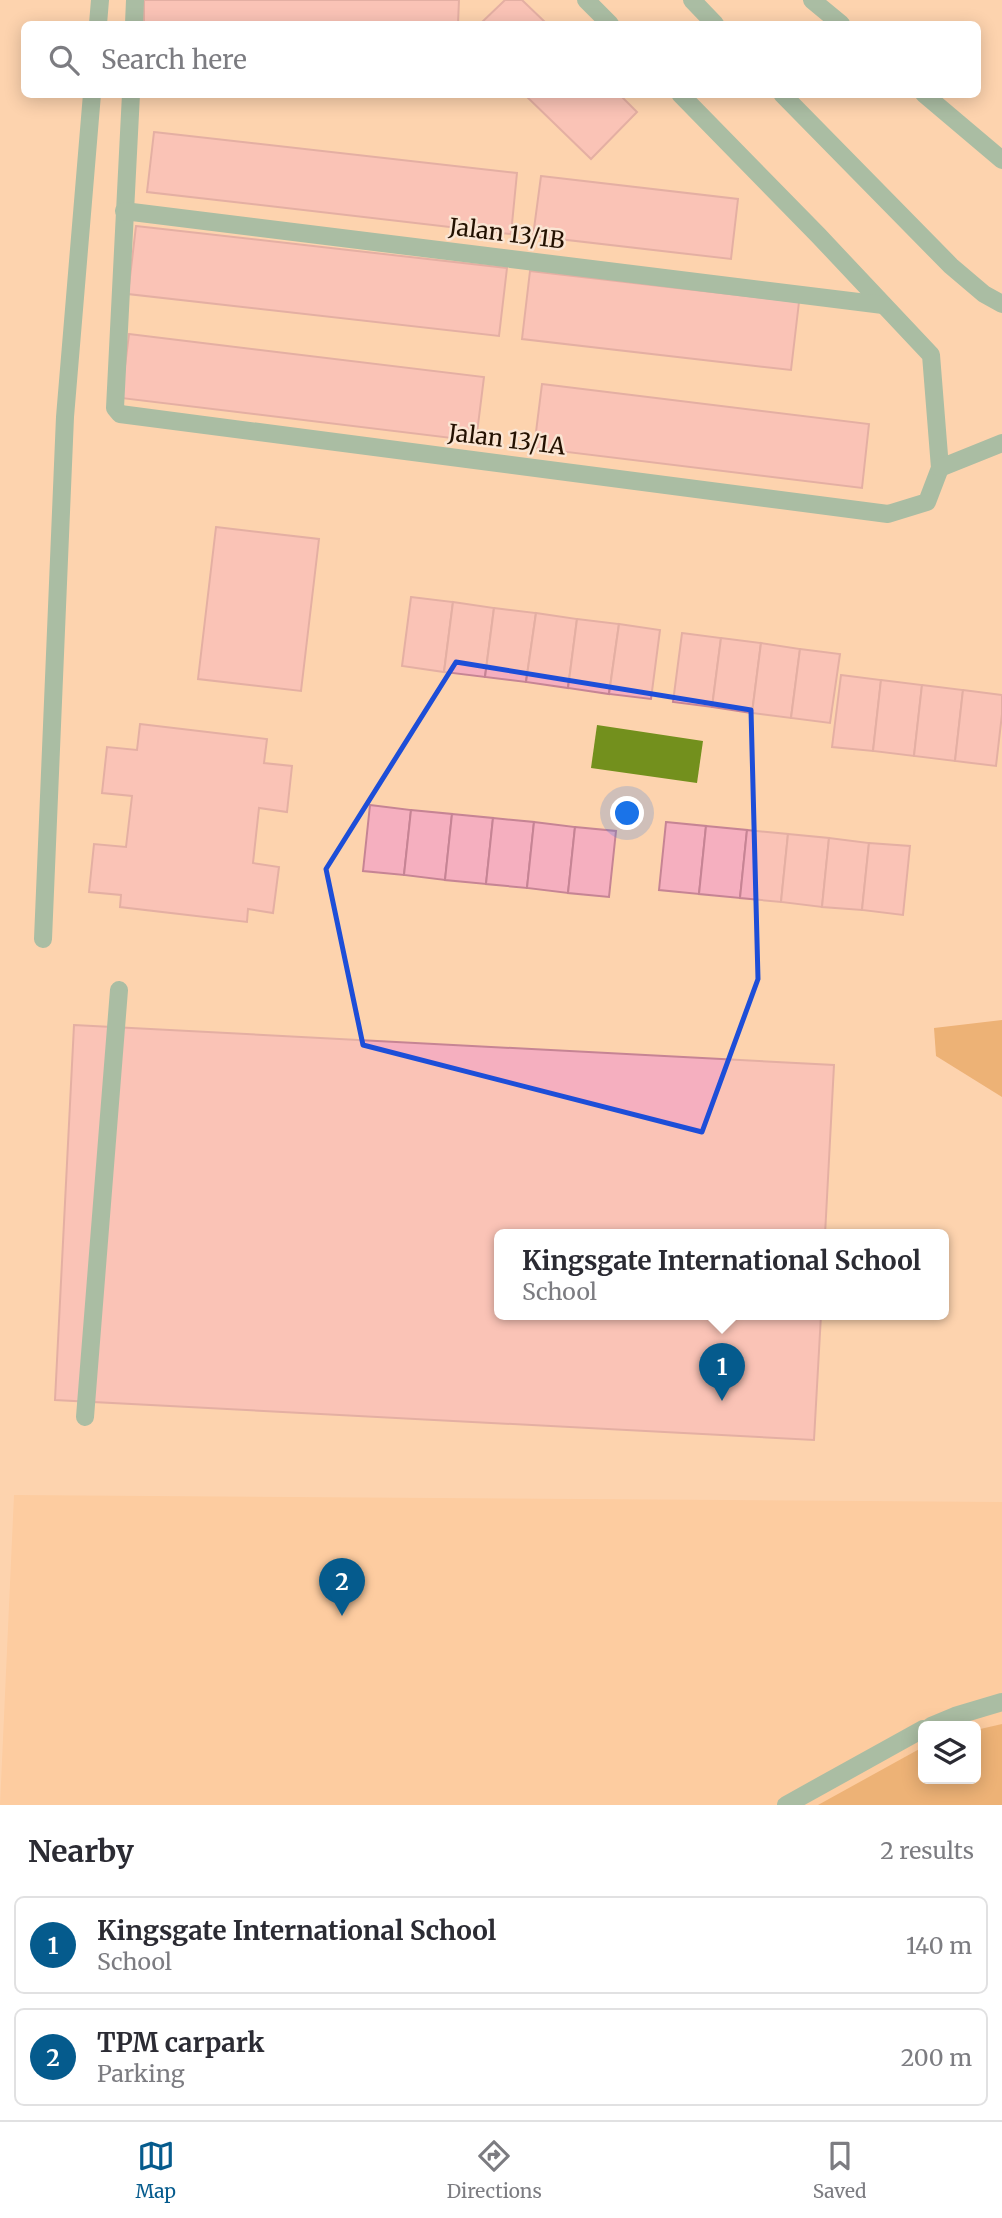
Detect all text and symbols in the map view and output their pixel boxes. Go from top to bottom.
search box [21,21,981,98]
icon: search [45,41,83,79]
text: Search here [101,43,247,76]
street label: Jalan 13/1B [447,211,566,254]
street label: Jalan 13/1A [446,417,568,461]
your location [610,796,644,830]
popup [494,1229,949,1320]
text: Kingsgate International School [522,1244,921,1277]
text: School [522,1277,597,1306]
pin: 1 [699,1343,745,1401]
pin: 2 [319,1558,365,1616]
map controls [918,1721,981,1784]
button: layers [918,1721,981,1784]
text: Nearby [28,1832,134,1870]
text: 2 results [880,1836,974,1865]
text: Kingsgate International School [97,1914,496,1947]
text: 1 [48,1931,58,1960]
text: 140 m [906,1931,972,1960]
text: School [97,1947,172,1976]
text: TPM carpark [97,2026,264,2059]
text: 2 [46,2043,60,2072]
text: 200 m [901,2043,972,2072]
text: Parking [97,2059,185,2088]
tab: Map [135,2137,176,2203]
tab: Directions [447,2137,542,2203]
tab: Saved [813,2137,867,2203]

